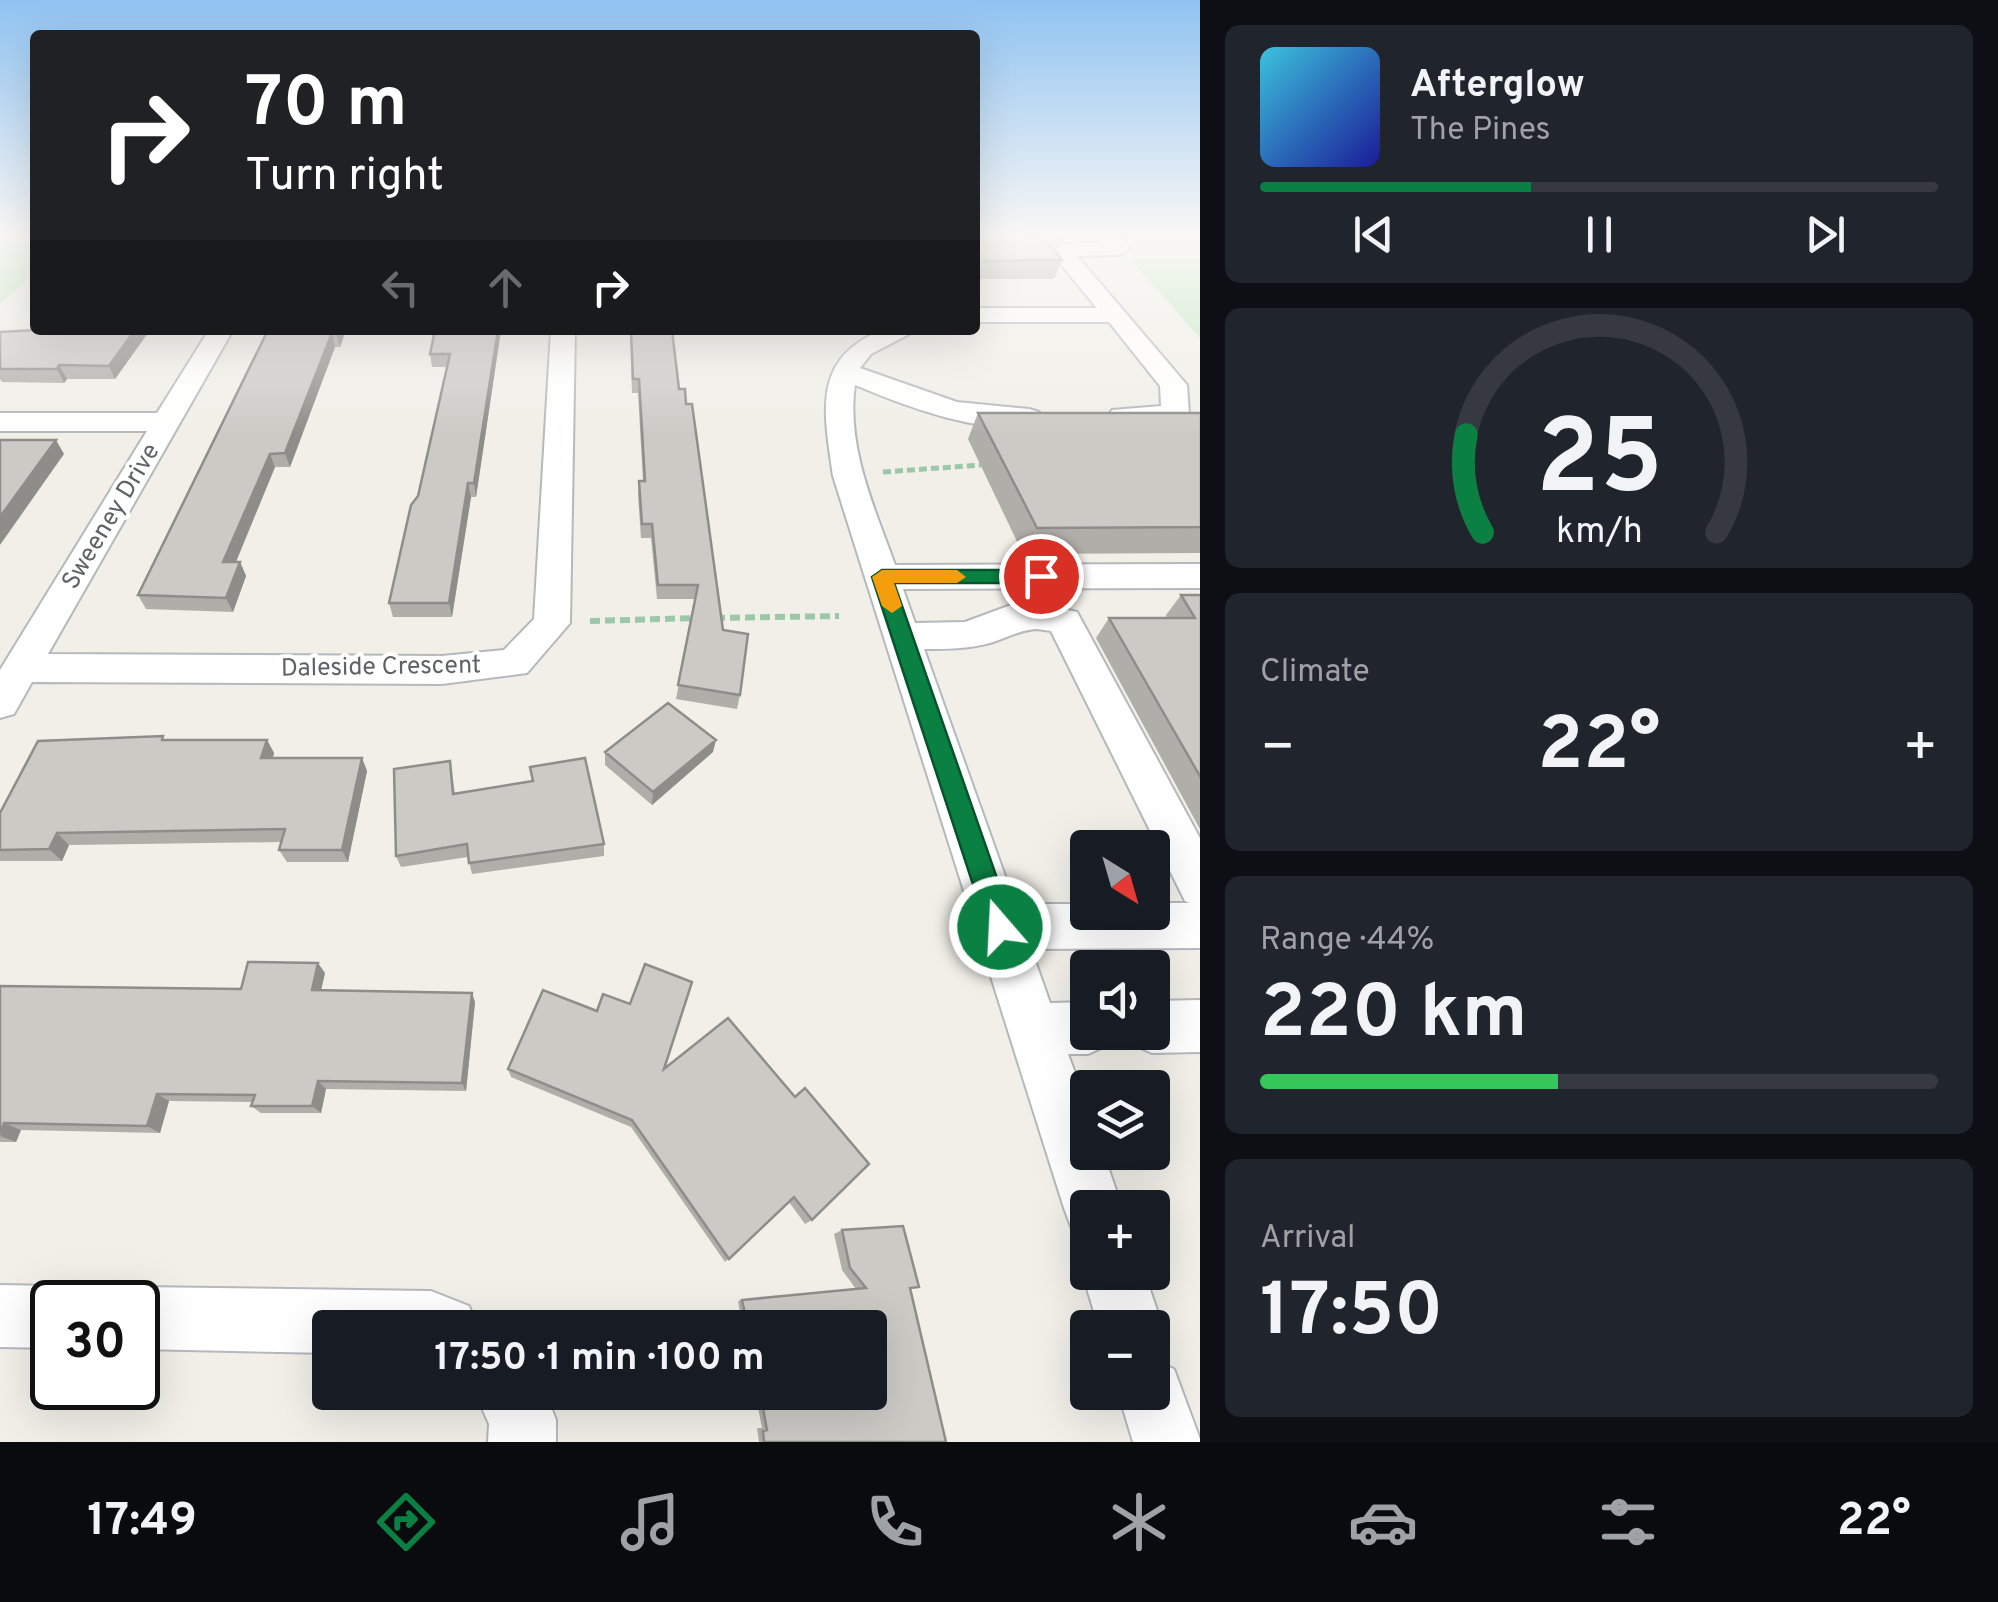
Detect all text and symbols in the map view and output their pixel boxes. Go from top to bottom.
text: 70 m [245,62,408,151]
text: Afterglow [1410,62,1585,111]
icon: right [80,70,210,200]
text: The Pines [1410,111,1551,151]
text: Turn right [245,149,444,206]
icon: previous [1346,207,1401,262]
icon: pause [1572,207,1627,262]
icon: next [1798,207,1853,262]
icon: left [373,260,428,315]
icon: ahead [478,260,533,315]
icon: right [583,260,638,315]
text: 25 [1535,398,1663,530]
street label: Sweeney Drive [56,438,168,596]
text: km/h [1556,510,1642,556]
pin [999,534,1084,619]
icon: arrive [1014,549,1069,604]
street label: Daleside Crescent [281,650,481,686]
text: Climate [1260,653,1370,693]
text: 22° [1538,701,1660,796]
text: − [1260,715,1295,785]
text: + [1903,715,1938,785]
north arrow [1070,830,1170,930]
map controls [1070,830,1170,1410]
position arrow [948,875,1052,979]
text: Range · 44% [1260,921,1434,961]
button: sound [1070,950,1170,1050]
text: 220 km [1260,969,1528,1064]
button: layers [1070,1070,1170,1170]
button: + [1070,1190,1170,1290]
text: Arrival [1260,1219,1355,1259]
text: 17:50 [1260,1267,1443,1362]
speed limit sign: 30 [30,1280,160,1410]
button: − [1070,1310,1170,1410]
text: 17:50 · 1 min · 100 m [434,1335,765,1384]
icon: directions [371,1487,441,1557]
icon: music [615,1487,685,1557]
icon: phone [860,1487,930,1557]
icon: climate [1104,1487,1174,1557]
icon: car [1348,1487,1418,1557]
icon: filters [1593,1487,1663,1557]
text: 17:49 [87,1494,197,1551]
text: 22° [1837,1494,1911,1551]

